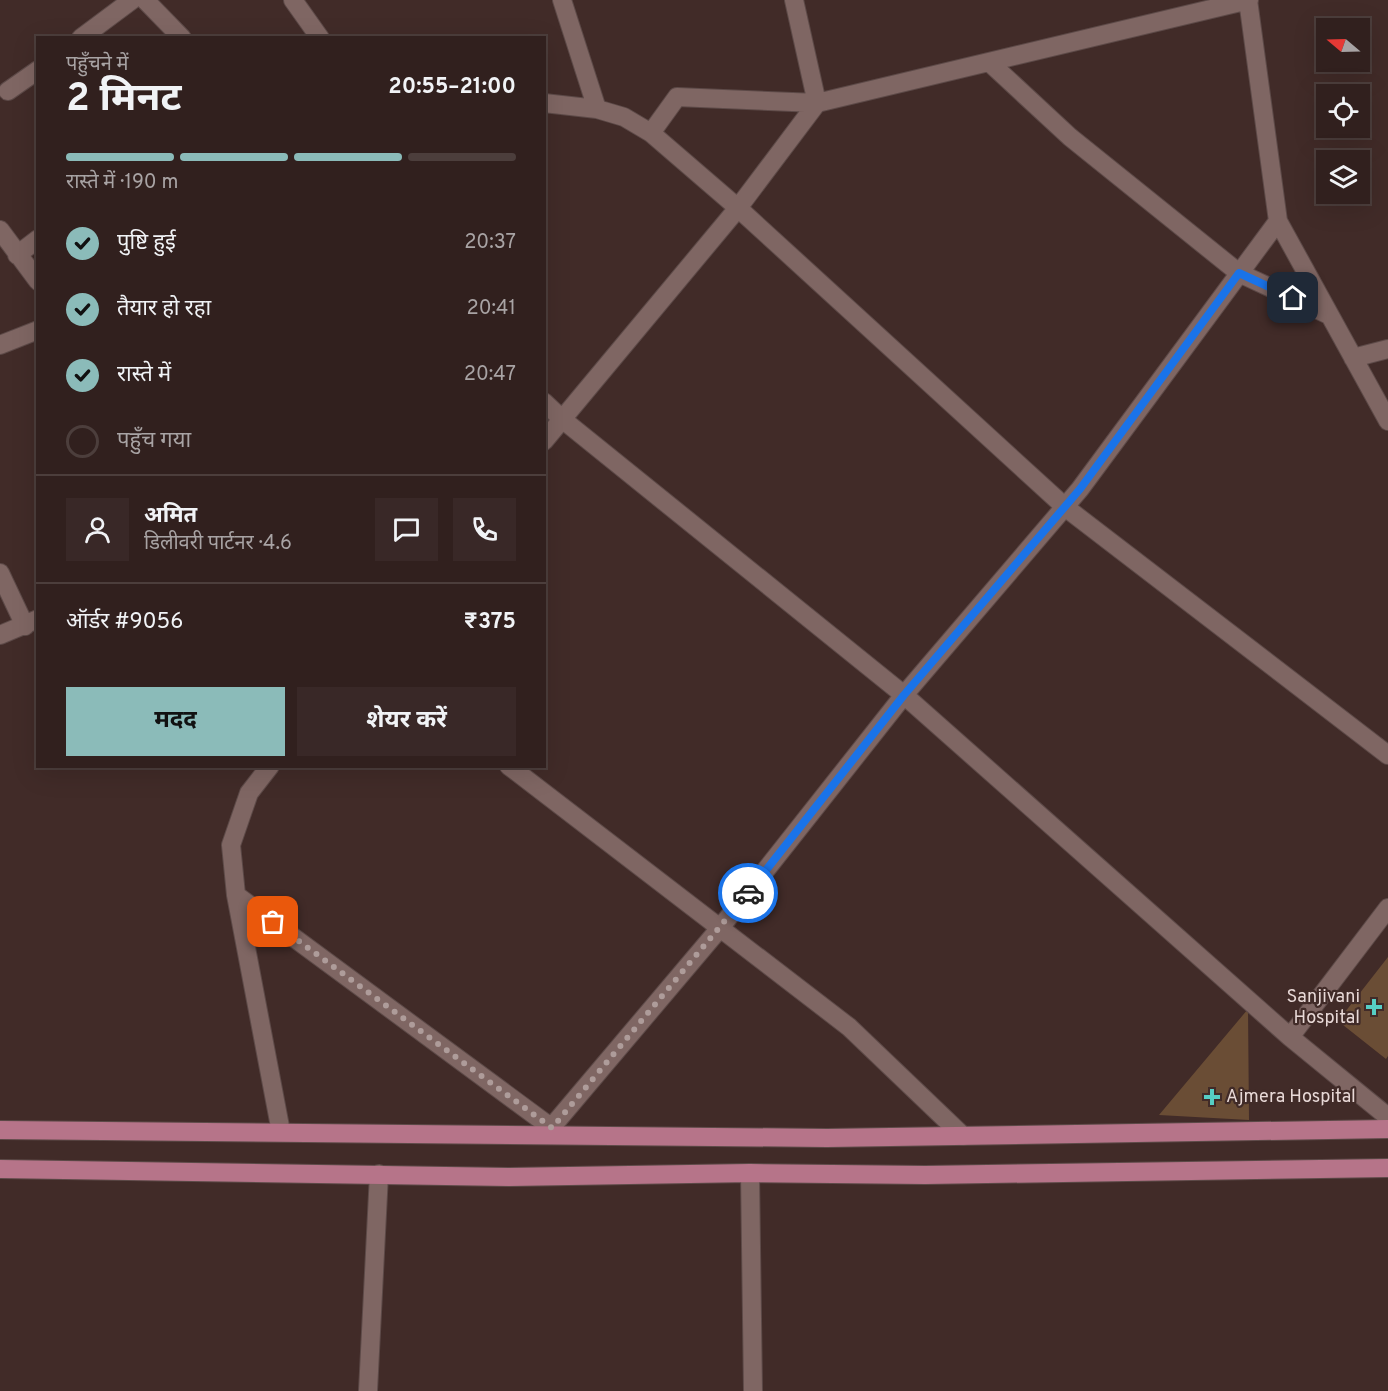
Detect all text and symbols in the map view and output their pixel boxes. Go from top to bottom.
north arrow [1316,18,1370,72]
map controls [1316,18,1370,204]
text: पहुँचने में [66,52,128,78]
text: 20:55–21:00 [388,74,516,101]
text: 2 मिनट [66,76,181,125]
button: locate [1316,84,1370,138]
button: layers [1316,150,1370,204]
text: रास्ते में · 190 m [66,170,178,196]
icon: check [66,227,99,260]
text: पुष्टि हुई [117,230,176,257]
text: 20:37 [464,230,516,256]
pin [1267,272,1318,323]
icon: home [1276,281,1309,314]
icon: check [66,293,99,326]
text: तैयार हो रहा [117,296,211,323]
text: 20:41 [467,296,516,322]
icon: check [66,359,99,392]
text: रास्ते में [117,362,171,389]
text: 20:47 [464,362,516,388]
text: पहुँच गया [117,428,191,455]
button: person [66,498,129,561]
button: chat [375,498,438,561]
button: phone [453,498,516,561]
text: अमित [144,503,197,530]
text: डिलीवरी पार्टनर · 4.6 [144,531,292,557]
text: ऑर्डर #9056 [66,609,183,636]
text: ₹375 [463,609,516,636]
button: मदद [66,687,285,756]
button: शेयर करें [297,687,516,756]
courier [718,863,778,923]
icon: car [732,877,765,910]
pin [247,896,298,947]
icon: bag [256,905,289,938]
place label: Sanjivani Hospital [1286,986,1360,1030]
marker: Sanjivani Hospital [1365,998,1383,1016]
place label: Ajmera Hospital [1226,1086,1356,1109]
marker: Ajmera Hospital [1203,1088,1221,1106]

